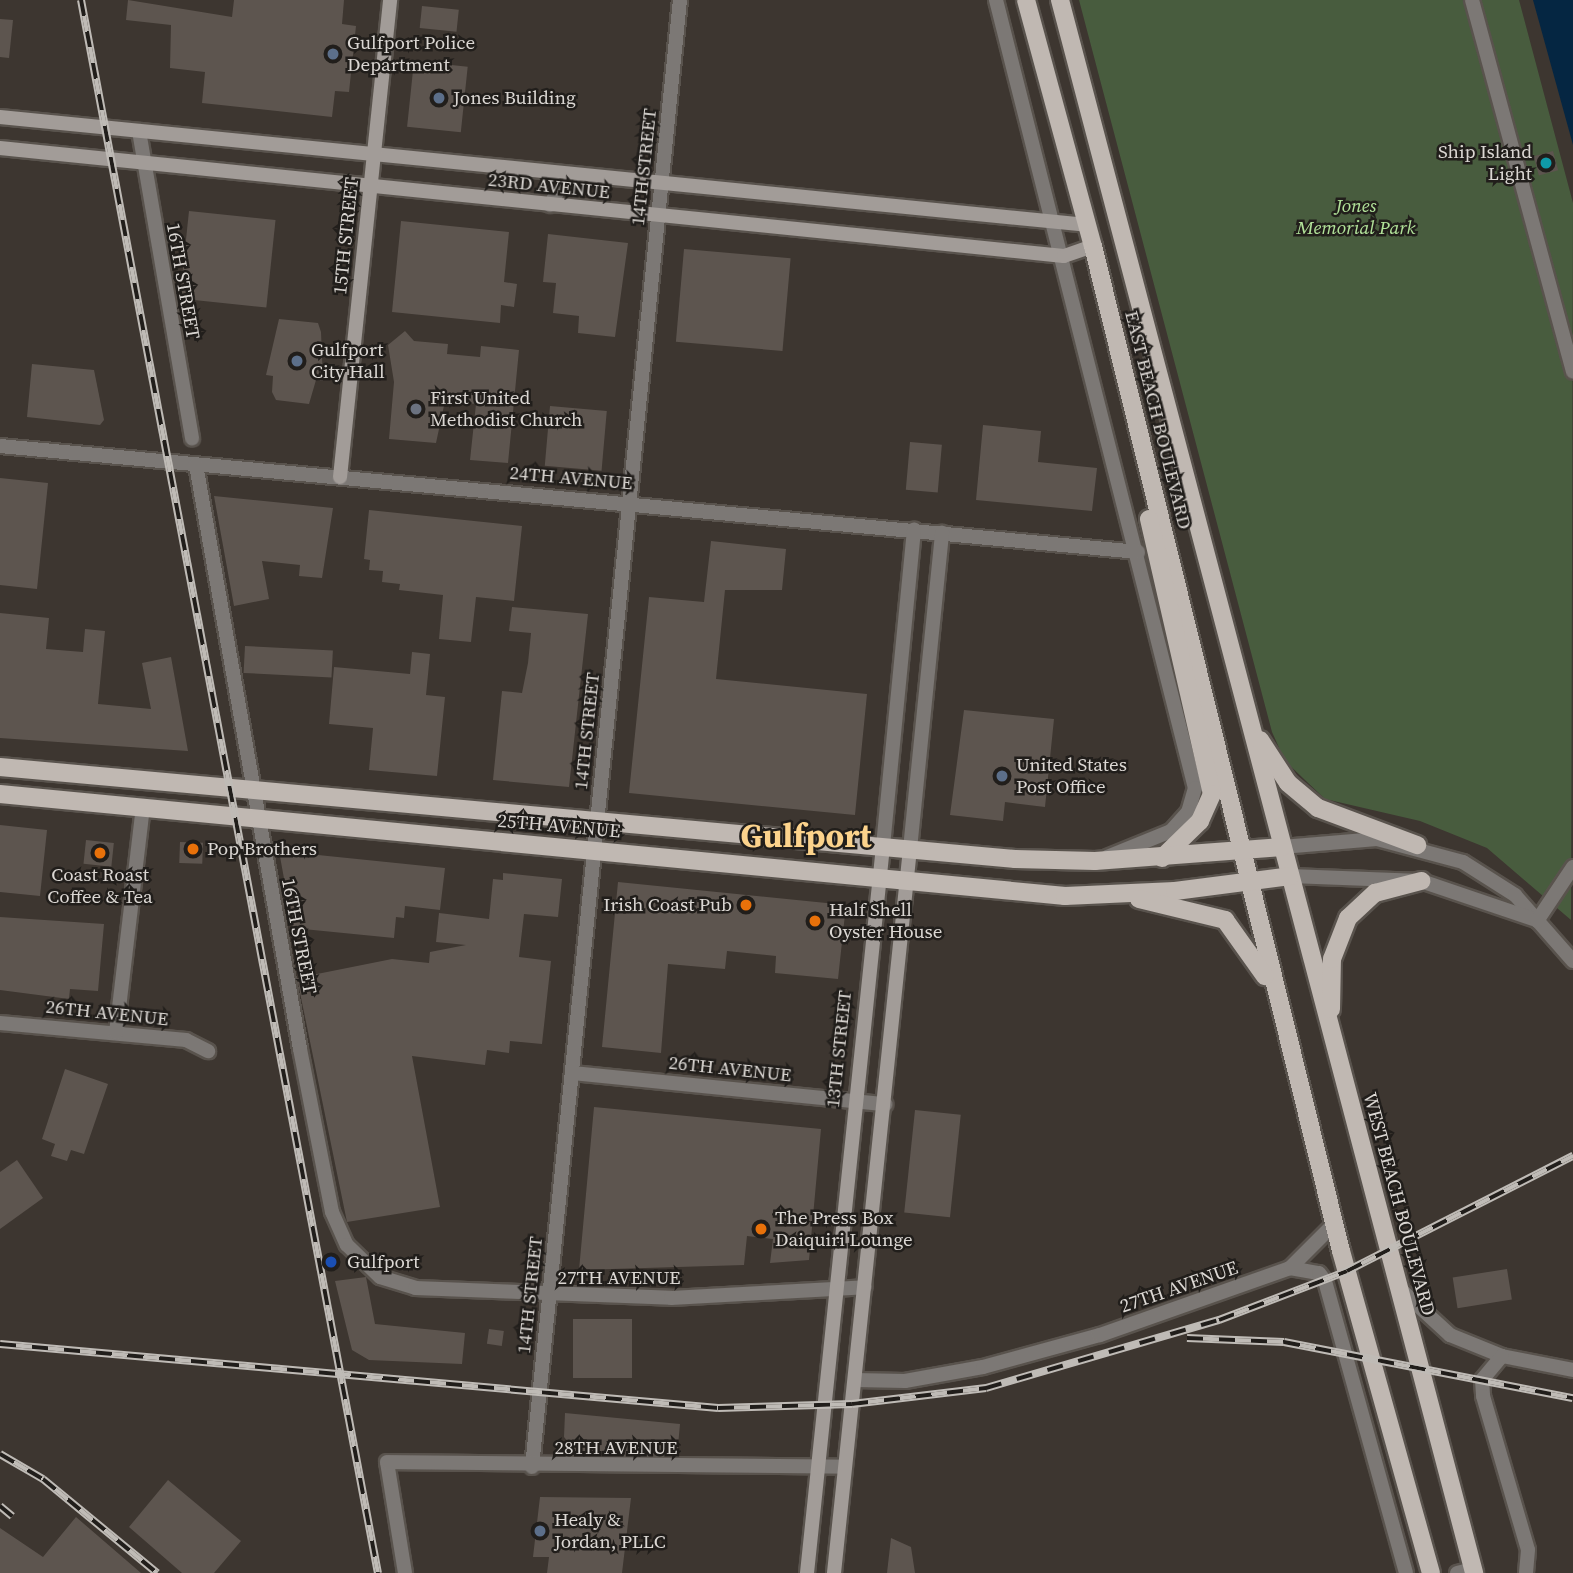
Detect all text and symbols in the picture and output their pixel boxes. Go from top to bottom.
place label: Gulfport Police Department [347,32,475,76]
marker: Gulfport Police Department [325,46,341,62]
place label: Jones Building [453,87,576,109]
marker: Jones Building [431,90,447,106]
street label: 14TH STREET [627,107,661,227]
place label: Ship Island Light [1438,141,1532,185]
marker: Ship Island Light [1538,155,1554,171]
street label: 23RD AVENUE [487,168,611,204]
street label: 15TH STREET [329,176,363,296]
park label: Jones Memorial Park [1296,195,1416,239]
street label: 16TH STREET [162,221,204,341]
street label: EAST BEACH BOULEVARD [1120,308,1196,532]
place label: Gulfport City Hall [311,339,385,383]
marker: Gulfport City Hall [289,353,305,369]
place label: First United Methodist Church [430,387,582,431]
marker: First United Methodist Church [408,401,424,417]
street label: 24TH AVENUE [509,461,633,495]
street label: 14TH STREET [570,671,604,791]
place label: United States Post Office [1016,754,1127,798]
marker: United States Post Office [994,768,1010,784]
street label: 25TH AVENUE [497,809,621,843]
district label: Gulfport [740,816,872,856]
place label: Pop Brothers [207,838,317,860]
marker: Pop Brothers [185,841,201,857]
marker: Coast Roast Coffee & Tea [92,845,108,861]
place label: Coast Roast Coffee & Tea [47,864,153,908]
street label: 16TH STREET [277,876,321,996]
place label: Irish Coast Pub [603,894,732,916]
marker: Irish Coast Pub [738,897,754,913]
place label: Half Shell Oyster House [829,899,942,943]
marker: Half Shell Oyster House [807,913,823,929]
street label: 13TH STREET [822,989,856,1109]
street label: 26TH AVENUE [45,995,169,1031]
street label: 26TH AVENUE [668,1051,792,1087]
street label: WEST BEACH BOULEVARD [1358,1090,1440,1318]
place label: The Press Box Daiquiri Lounge [775,1207,913,1251]
marker: The Press Box Daiquiri Lounge [753,1221,769,1237]
street label: 14TH STREET [513,1235,547,1355]
place label: Gulfport [347,1251,420,1273]
marker: Gulfport [321,1252,341,1272]
street label: 27TH AVENUE [1117,1256,1241,1318]
street label: 27TH AVENUE [557,1267,681,1289]
street label: 28TH AVENUE [554,1437,678,1459]
place label: Healy & Jordan, PLLC [554,1509,666,1553]
marker: Healy & Jordan, PLLC [532,1523,548,1539]

